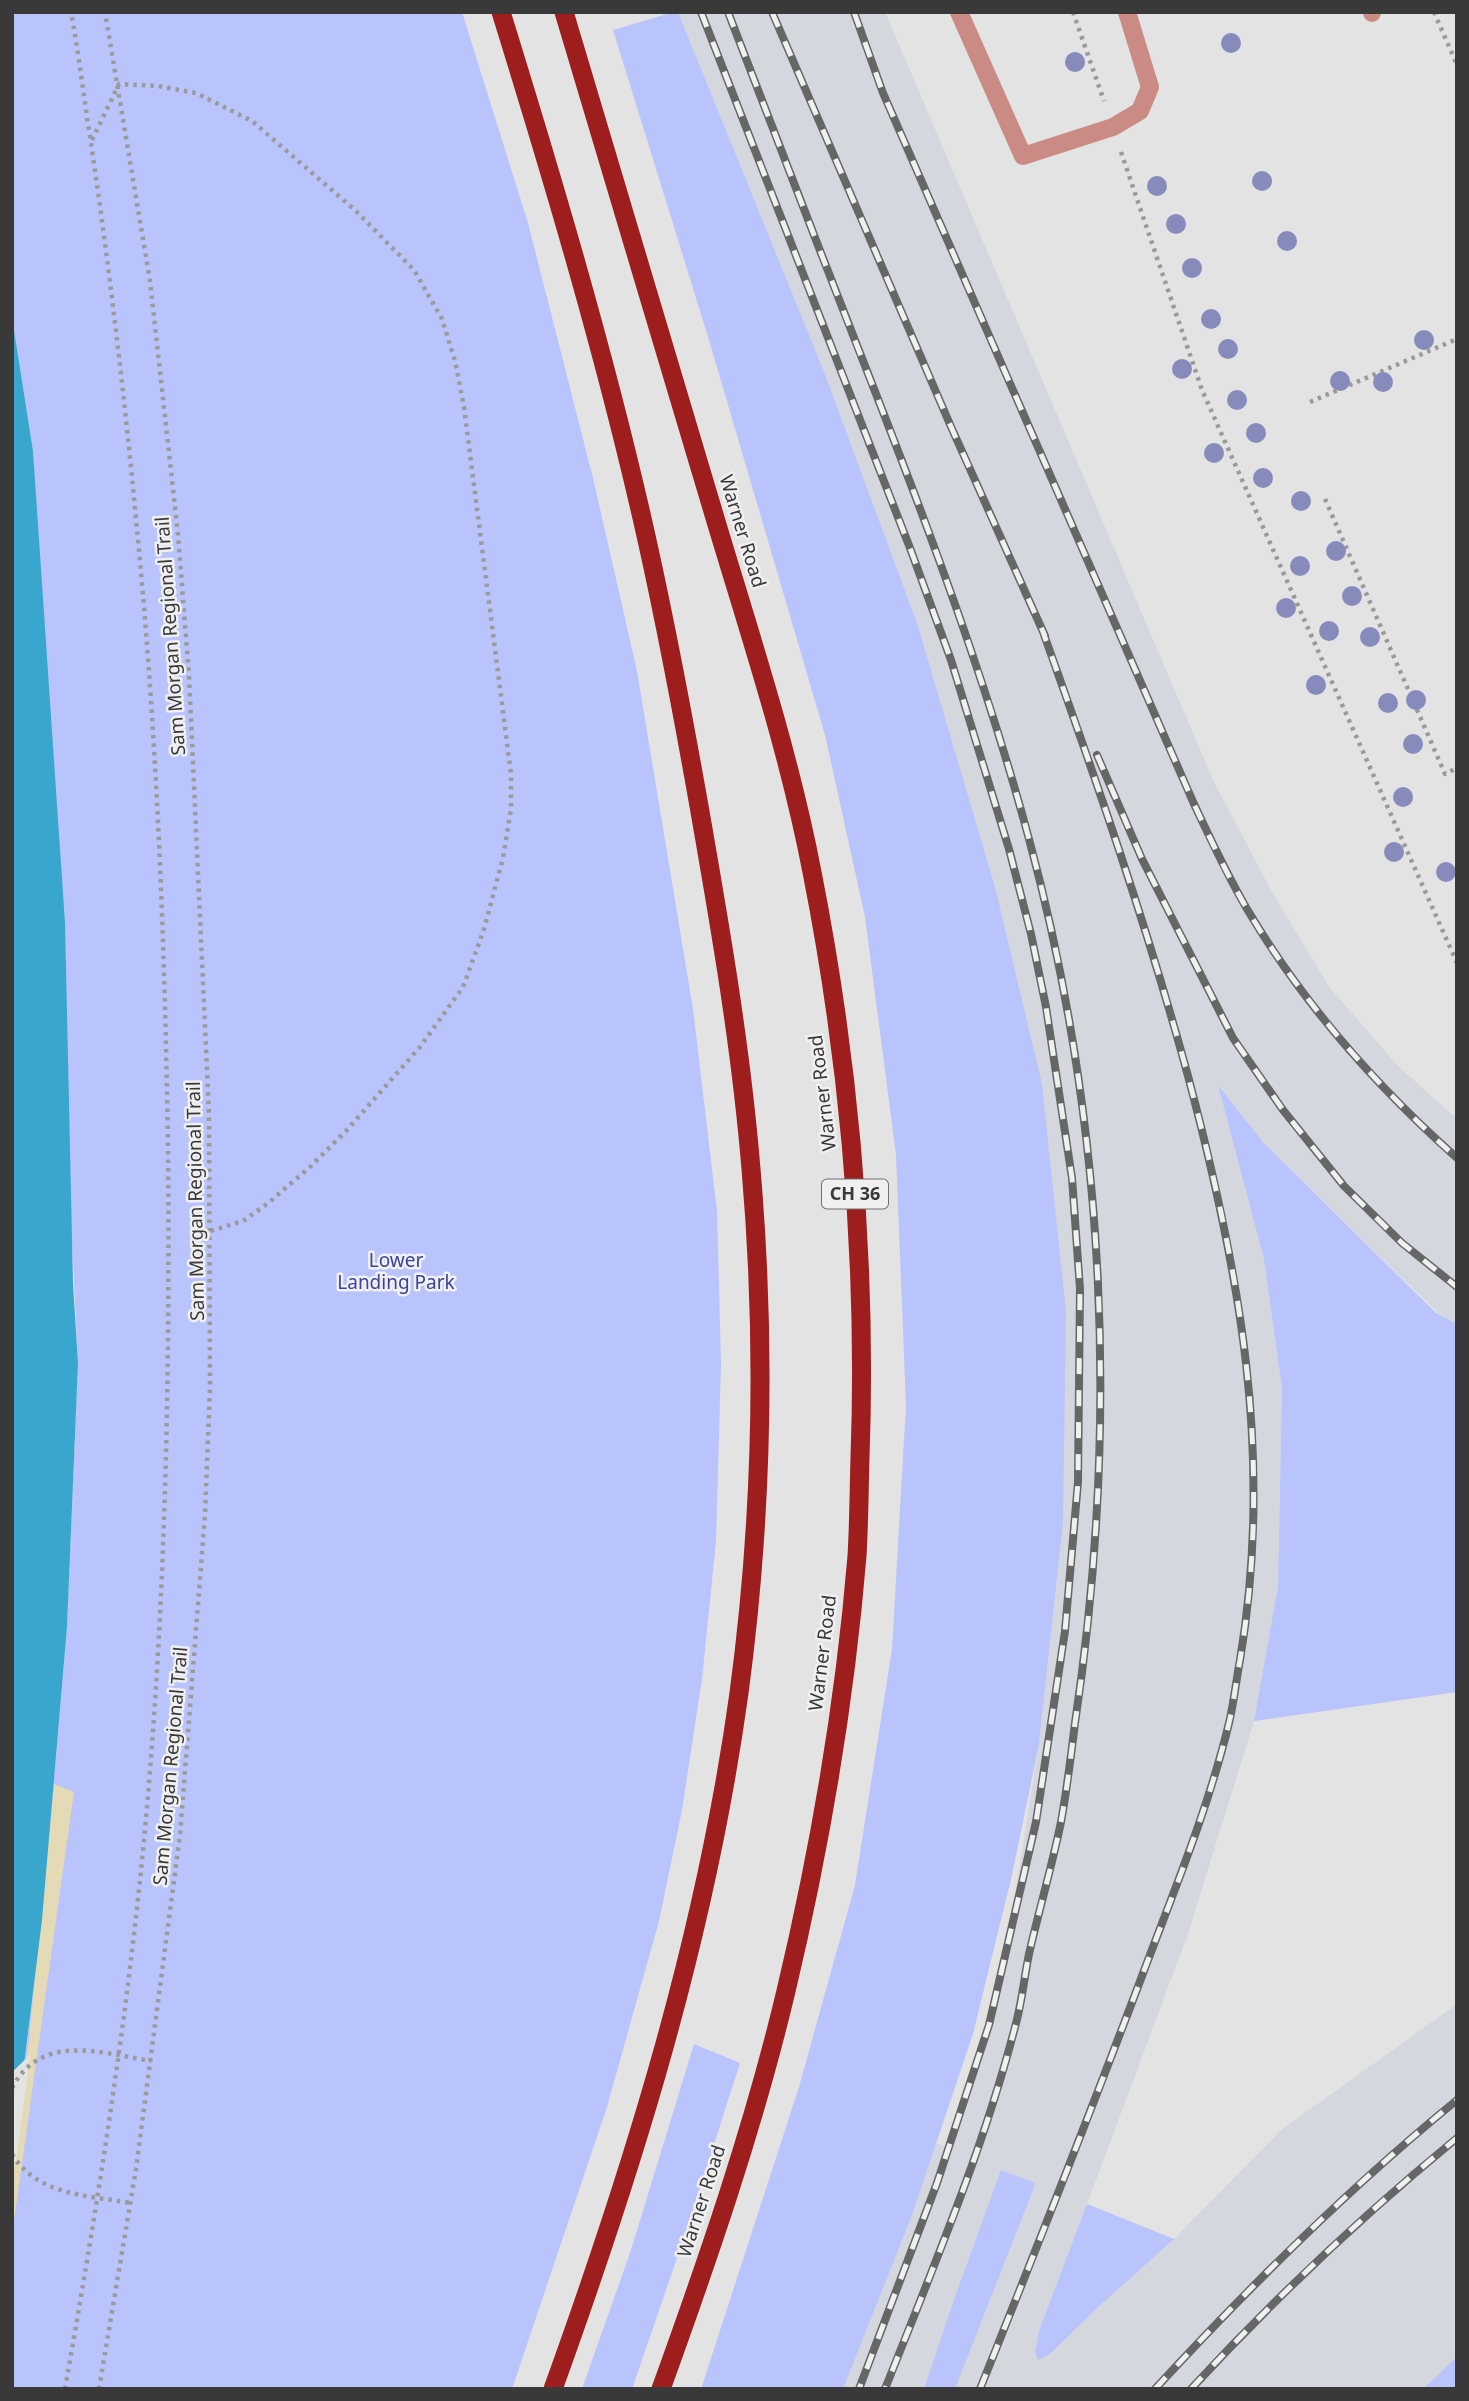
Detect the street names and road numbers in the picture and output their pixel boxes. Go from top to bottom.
street label: Warner Road [714,471,772,591]
street label: Sam Morgan Regional Trail [149,516,191,756]
street label: Warner Road [802,1033,842,1153]
street label: Sam Morgan Regional Trail [180,1081,210,1321]
road number: CH 36 [822,1180,888,1209]
street label: Warner Road [802,1593,842,1713]
street label: Sam Morgan Regional Trail [147,1646,193,1886]
street label: Warner Road [671,2141,731,2261]

